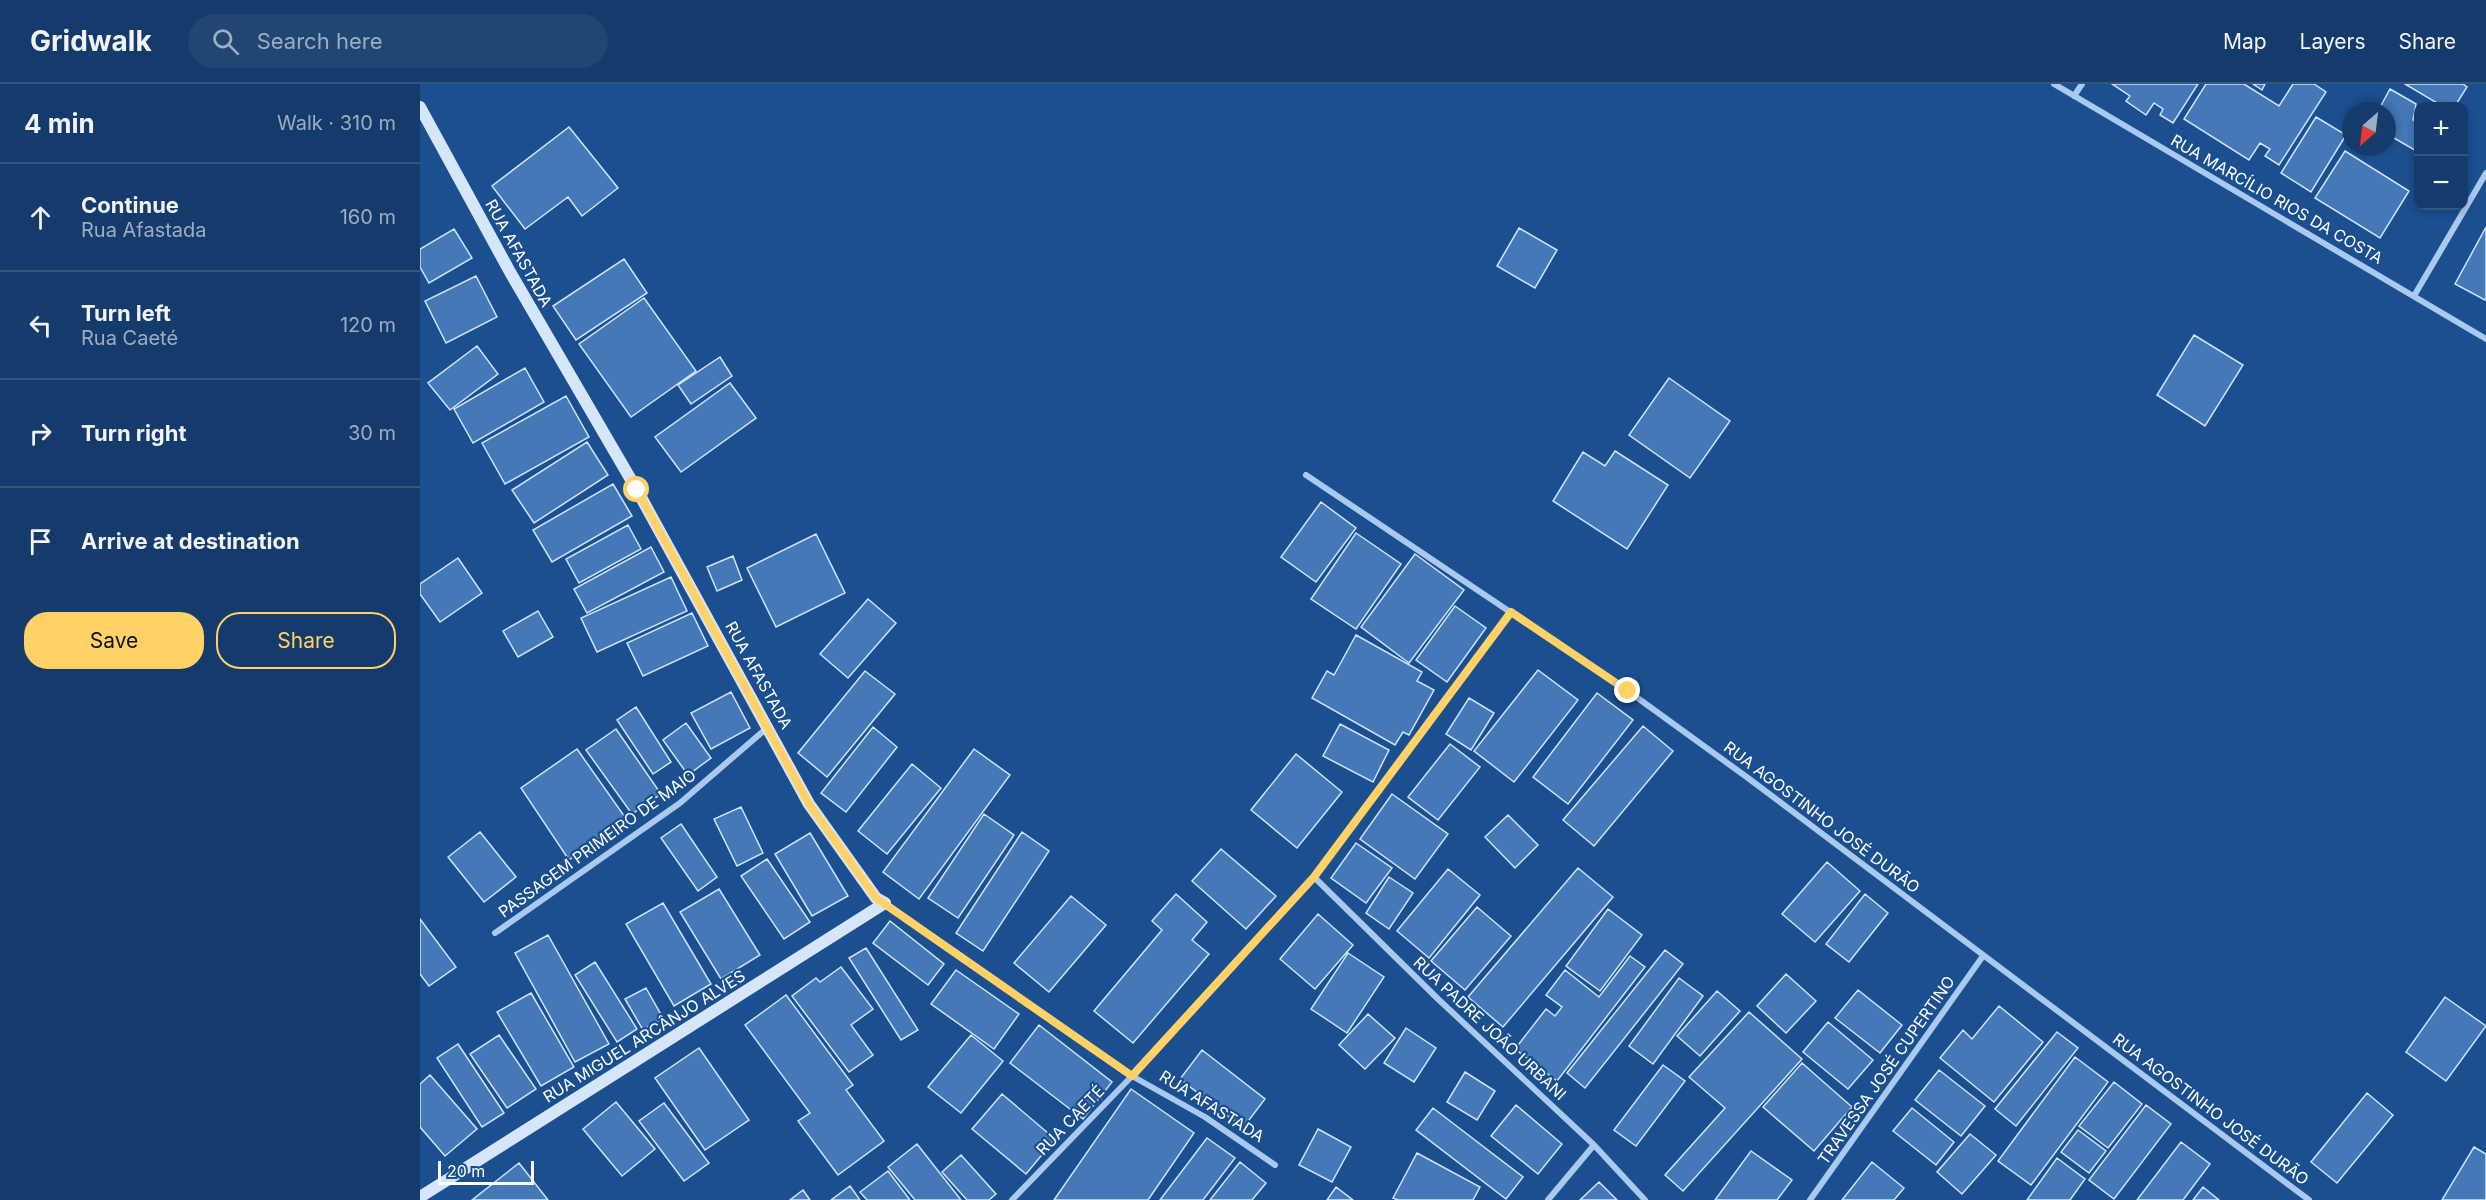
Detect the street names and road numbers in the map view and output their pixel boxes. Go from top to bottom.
street label: RUA MARCÍLIO RIOS DA COSTA [2167,130,2387,268]
street label: RUA AFASTADA [481,196,557,310]
street label: RUA AFASTADA [721,618,797,732]
street label: RUA AGOSTINHO JOSÉ DURÃO [1720,737,1924,897]
street label: PASSAGEM PRIMEIRO DE MAIO [494,765,700,921]
street label: RUA PADRE JOÃO URBANI [1409,952,1571,1104]
street label: RUA MIGUEL ARCÂNJO ALVES [539,965,749,1107]
street label: TRAVESSA JOSÉ CUPERTINO [1813,972,1959,1168]
street label: RUA AGOSTINHO JOSÉ DURÃO [2109,1029,2313,1189]
street label: RUA AFASTADA [1156,1066,1268,1146]
street label: RUA CAETÉ [1032,1081,1108,1159]

